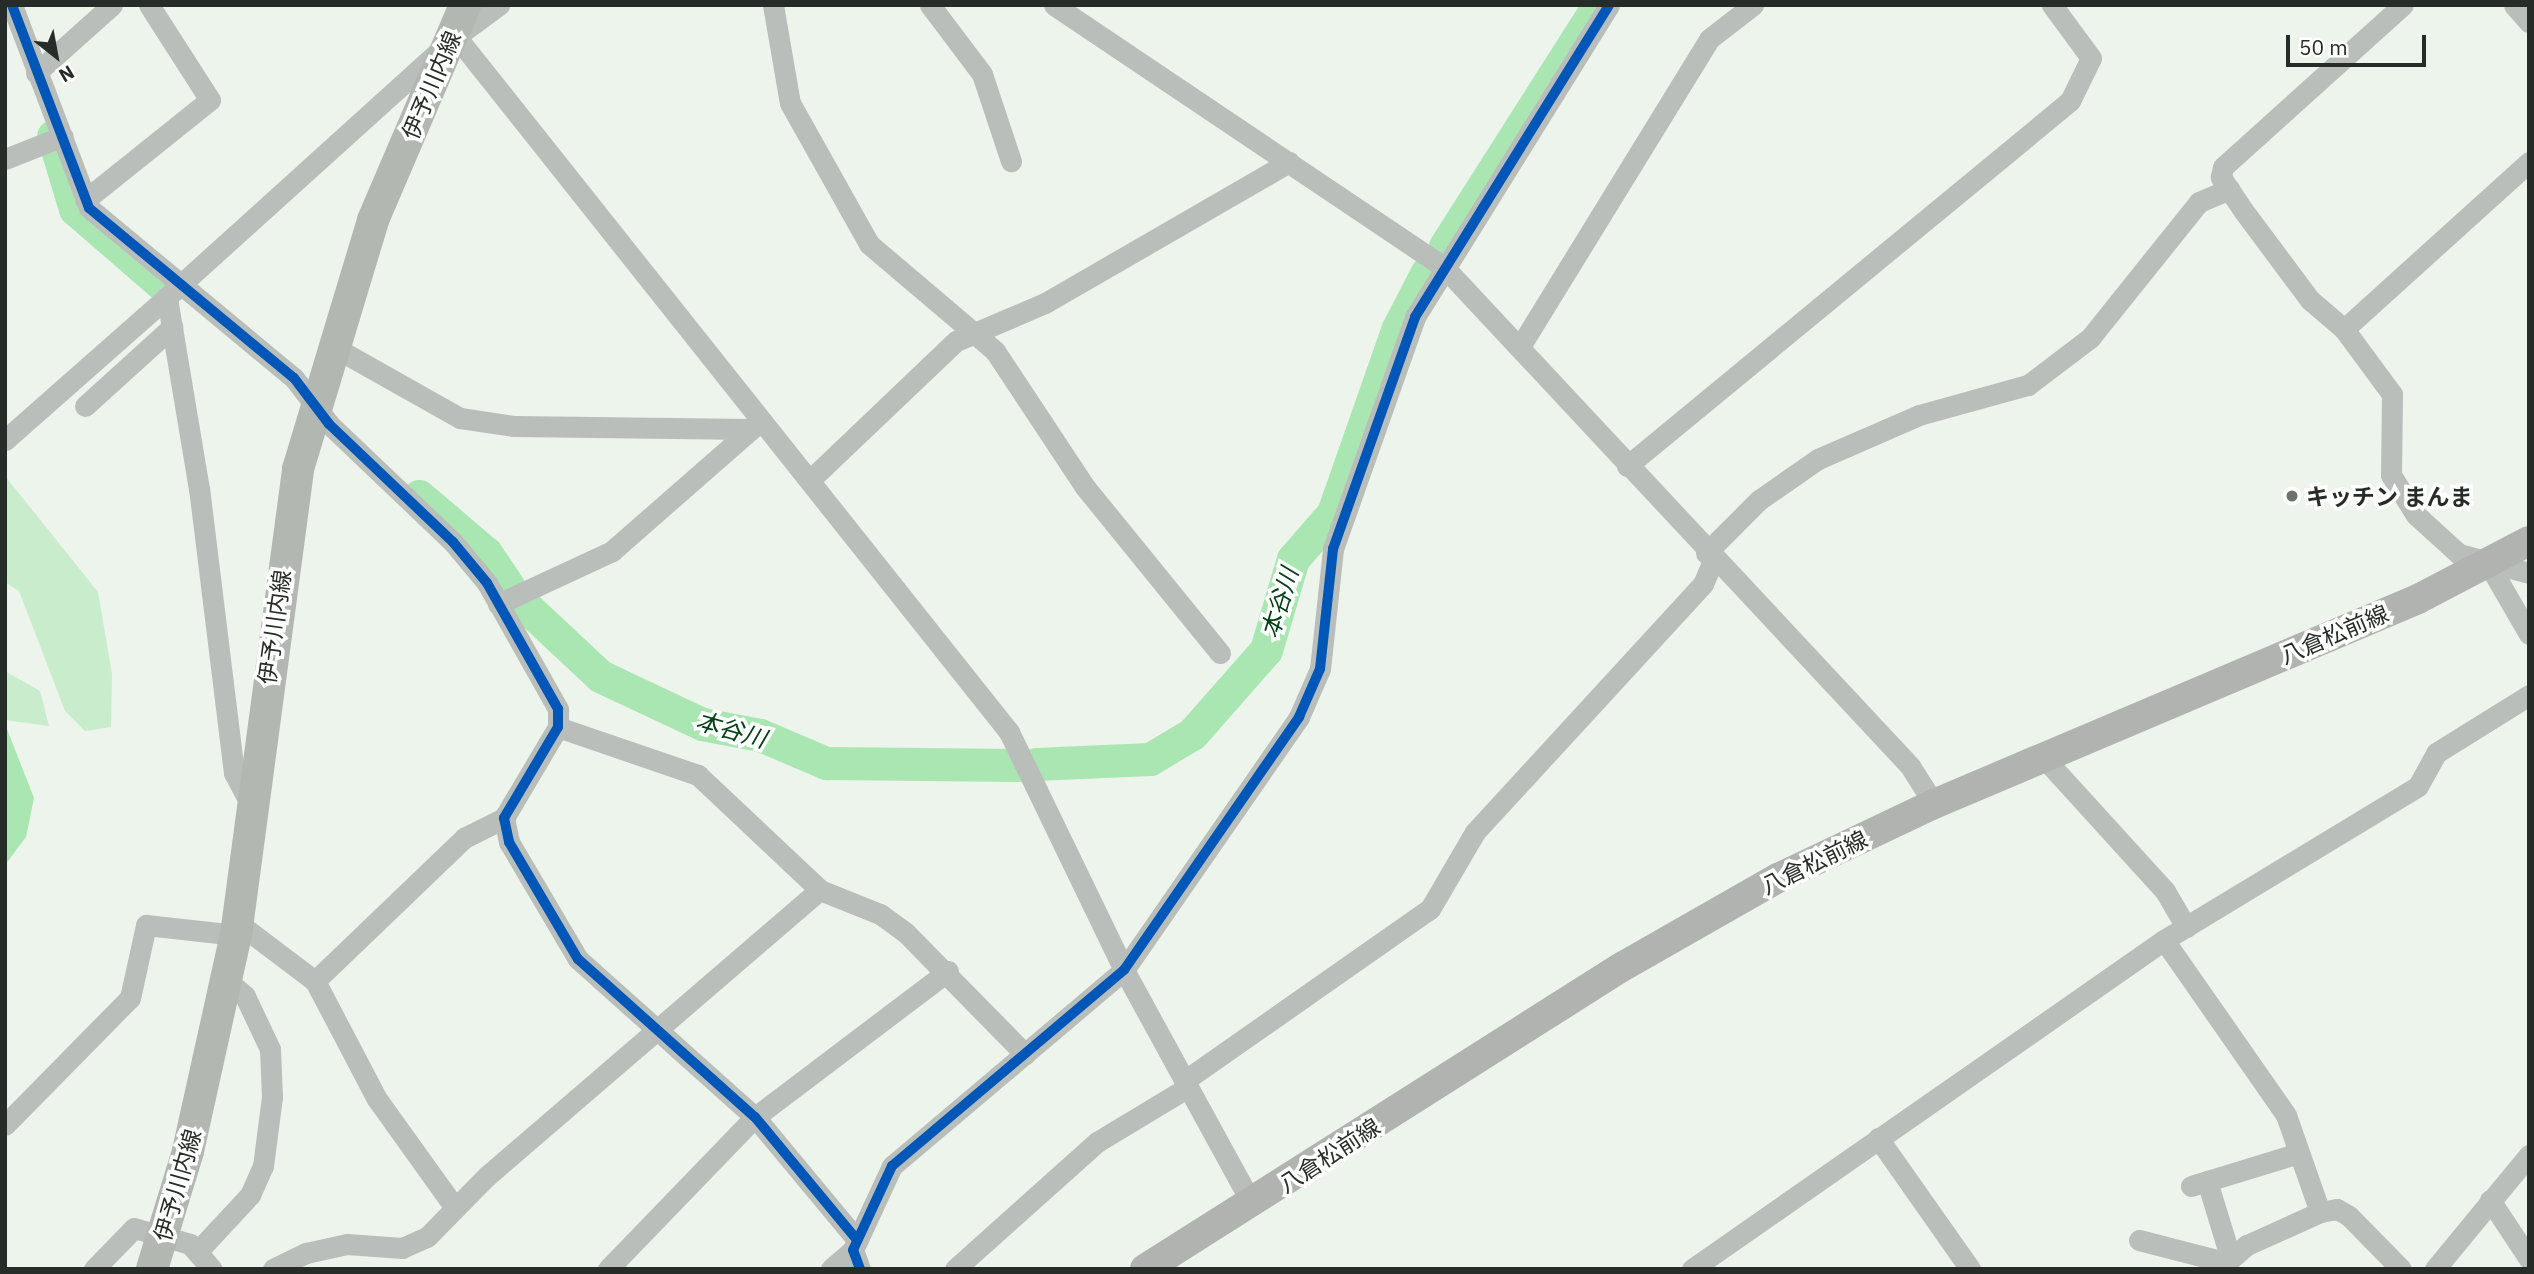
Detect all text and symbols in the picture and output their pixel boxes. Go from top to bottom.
north arrow [21,21,91,91]
scale bar [2289,21,2429,65]
street label: 伊予川内線 [396,27,466,143]
text: 50 m [2299,33,2348,61]
text: N [55,60,79,88]
place label: キッチン まんま [2306,482,2472,510]
marker: キッチン まんま [2284,488,2300,504]
water label: 本谷川 [1256,564,1304,642]
street label: 伊予川内線 [252,568,296,686]
street label: 八倉松前線 [2276,599,2392,669]
water label: 本谷川 [692,706,770,754]
street label: 八倉松前線 [1756,824,1872,900]
street label: 八倉松前線 [1273,1112,1385,1198]
street label: 伊予川内線 [148,1126,206,1244]

